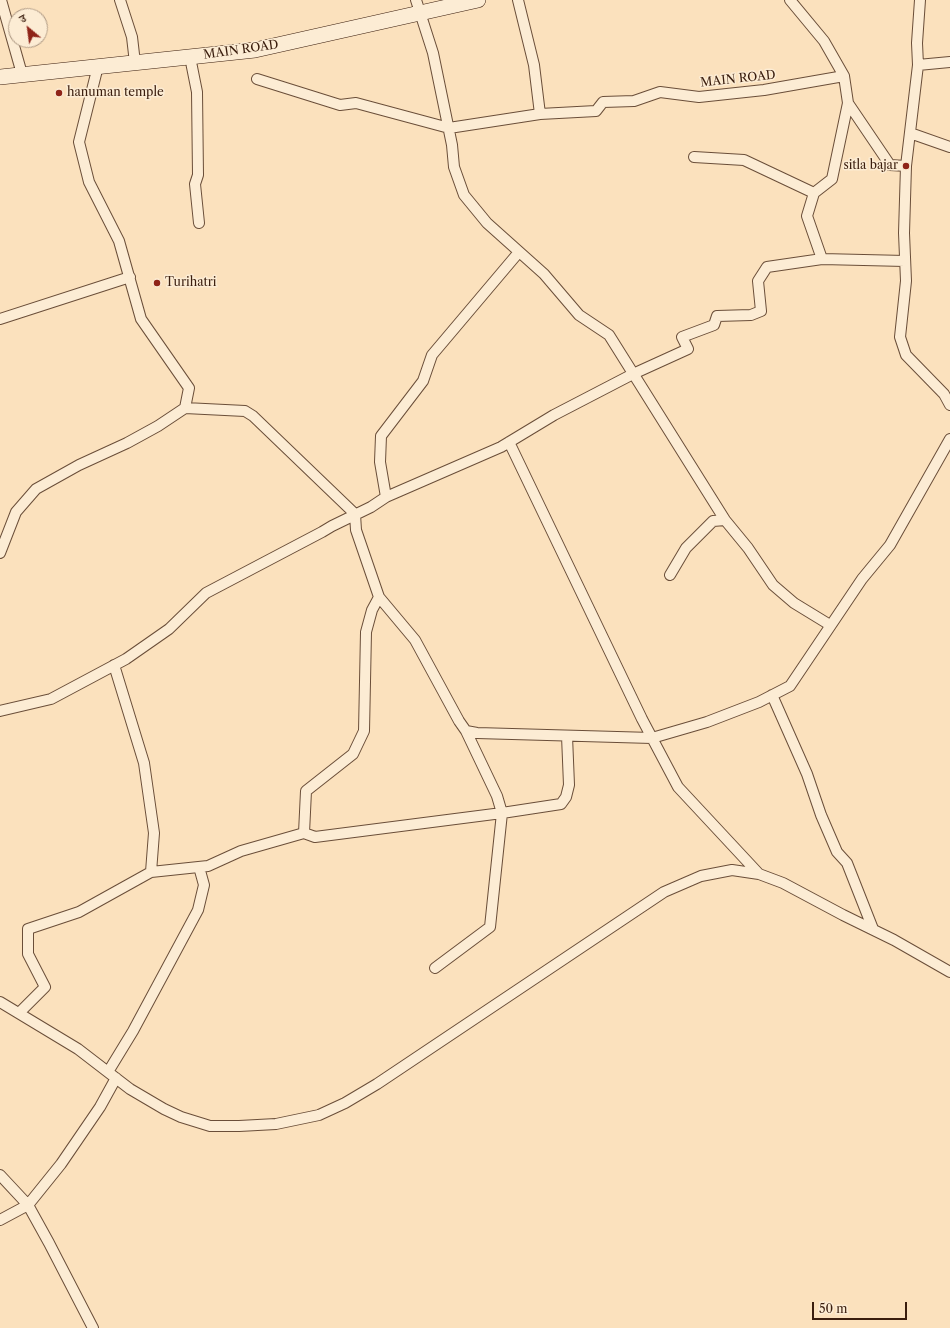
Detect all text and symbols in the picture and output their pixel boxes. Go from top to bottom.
north arrow [8,8,48,48]
text: उ [17,11,29,26]
street label: MAIN ROAD [203,38,279,62]
street label: MAIN ROAD [700,68,776,90]
place label: hanuman temple [67,86,164,100]
marker: hanuman temple [54,88,64,98]
place label: sitla bajar [843,159,898,173]
marker: sitla bajar [901,161,911,171]
place label: Turihatri [165,276,216,290]
marker: Turihatri [152,278,162,288]
scale bar [814,1294,909,1320]
text: 50 m [819,1301,848,1316]

